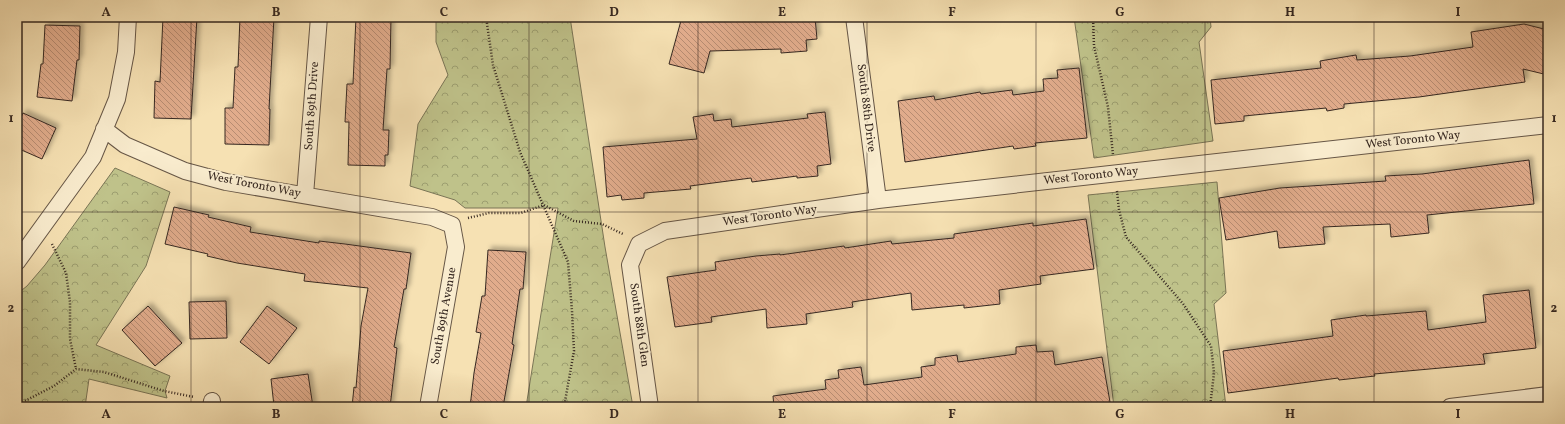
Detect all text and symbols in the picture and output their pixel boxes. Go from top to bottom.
text: A [101,4,111,22]
text: B [272,4,281,22]
text: C [440,4,448,22]
text: D [609,4,619,22]
text: E [778,4,786,22]
text: F [948,4,956,22]
text: G [1115,4,1125,22]
text: H [1285,4,1295,22]
text: I [1456,4,1461,22]
street label: South 89th Drive [301,61,323,151]
street label: South 88th Drive [853,63,879,153]
text: 1 [8,110,14,128]
text: 1 [1551,110,1557,128]
street label: West Toronto Way [1365,127,1462,153]
street label: West Toronto Way [1043,163,1140,189]
street label: West Toronto Way [206,168,303,202]
street label: West Toronto Way [722,201,819,231]
street label: South 89th Avenue [428,266,461,366]
street label: South 88th Glen [625,282,653,368]
text: 2 [8,300,15,318]
text: 2 [1551,300,1558,318]
text: A [101,406,111,424]
text: B [272,406,281,424]
text: C [440,406,448,424]
text: D [609,406,619,424]
text: E [778,406,786,424]
text: F [948,406,956,424]
text: G [1115,406,1125,424]
text: H [1285,406,1295,424]
text: I [1456,406,1461,424]

